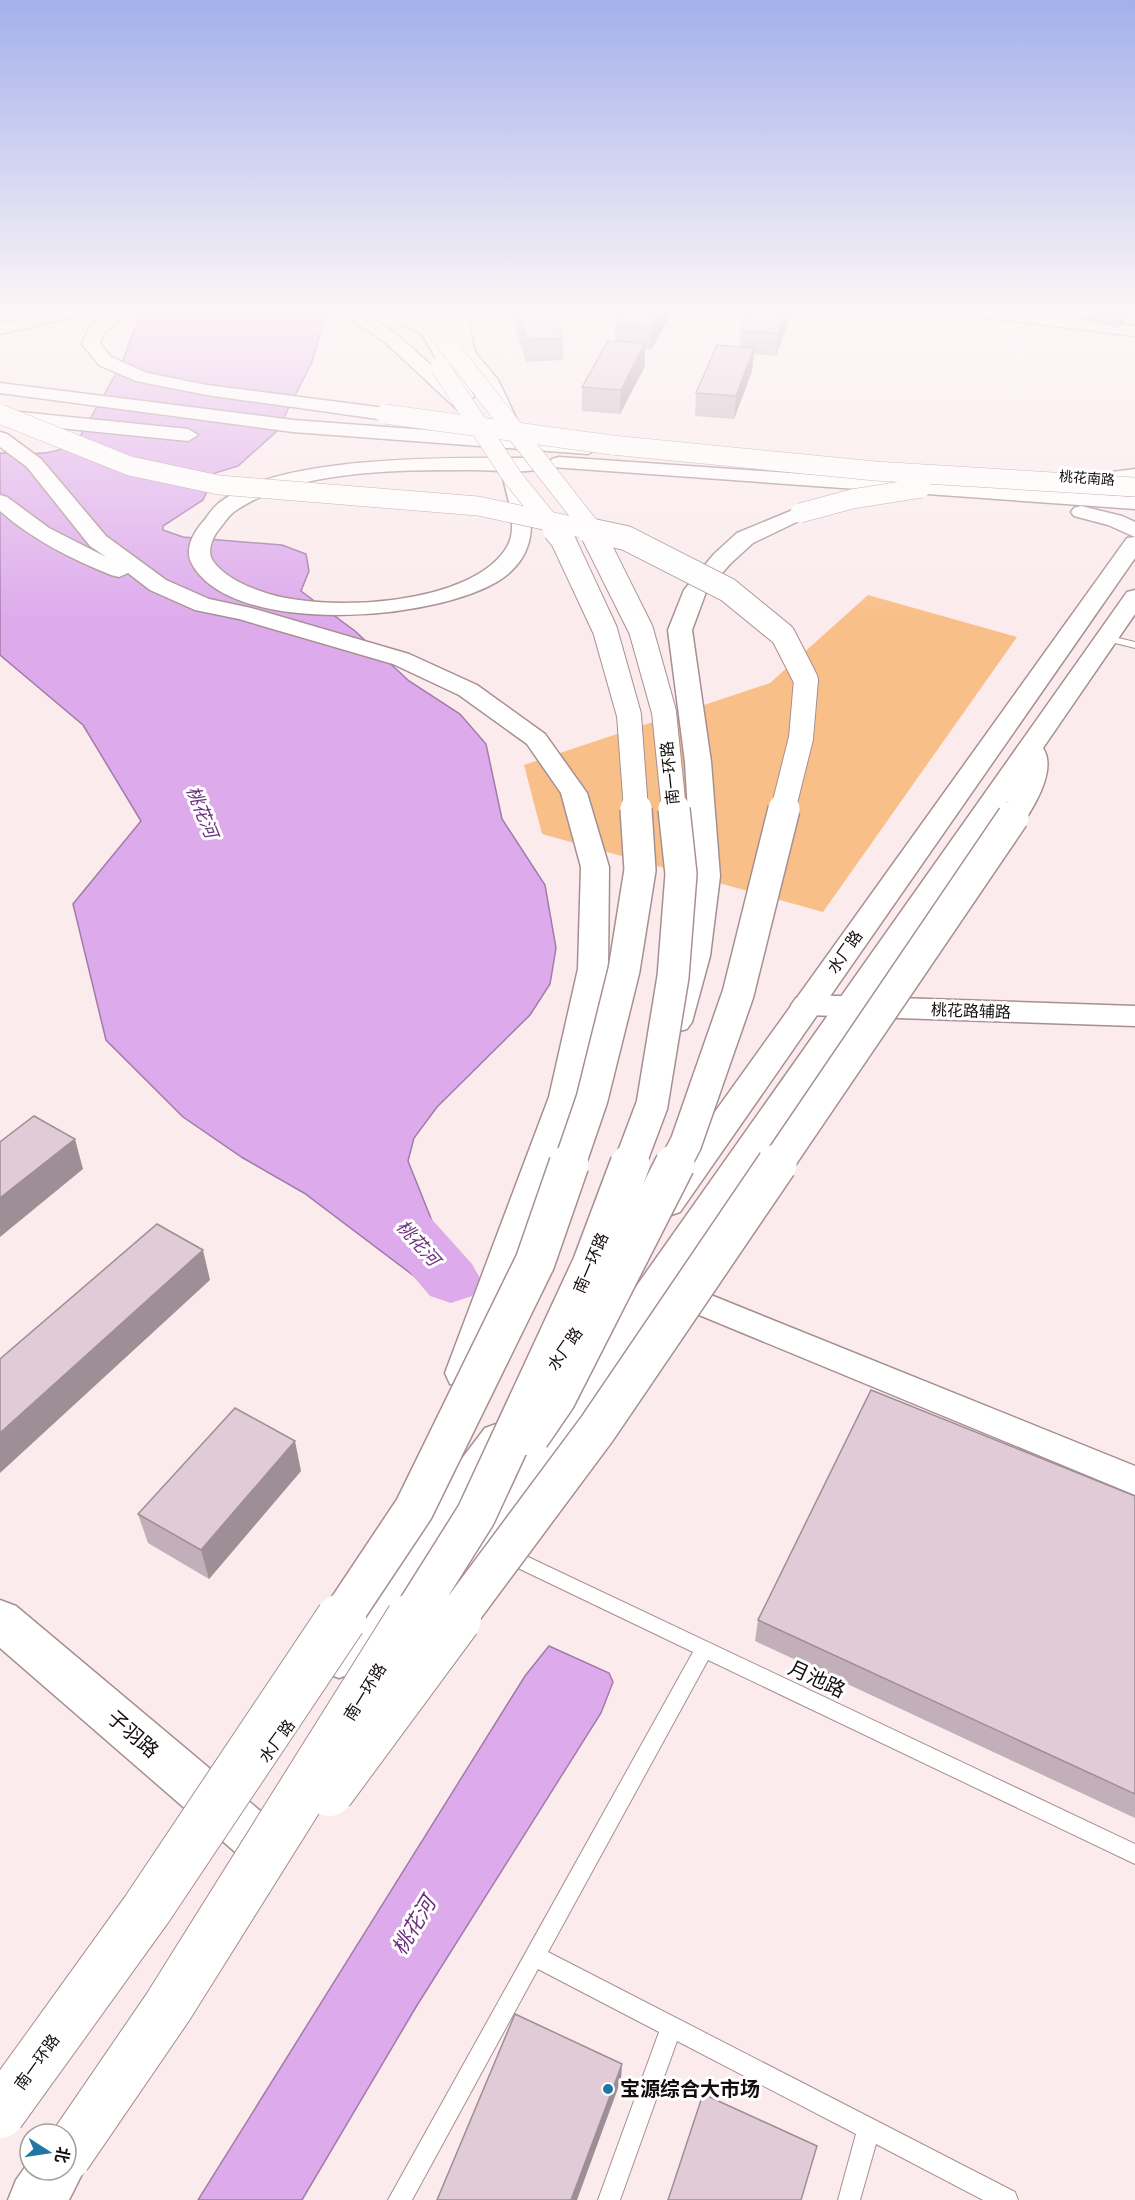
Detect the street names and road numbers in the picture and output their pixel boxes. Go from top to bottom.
street label: 桃花南路 [1058,467,1116,489]
street label: 南一环路 [656,740,684,806]
street label: 水厂路 [823,926,867,978]
street label: 桃花路辅路 [931,999,1011,1023]
street label: 南一环路 [569,1229,613,1297]
street label: 水厂路 [543,1323,587,1375]
street label: 月池路 [784,1655,850,1703]
street label: 南一环路 [339,1659,391,1725]
street label: 子羽路 [102,1705,164,1763]
street label: 水厂路 [254,1715,300,1767]
street label: 南一环路 [10,2030,64,2094]

